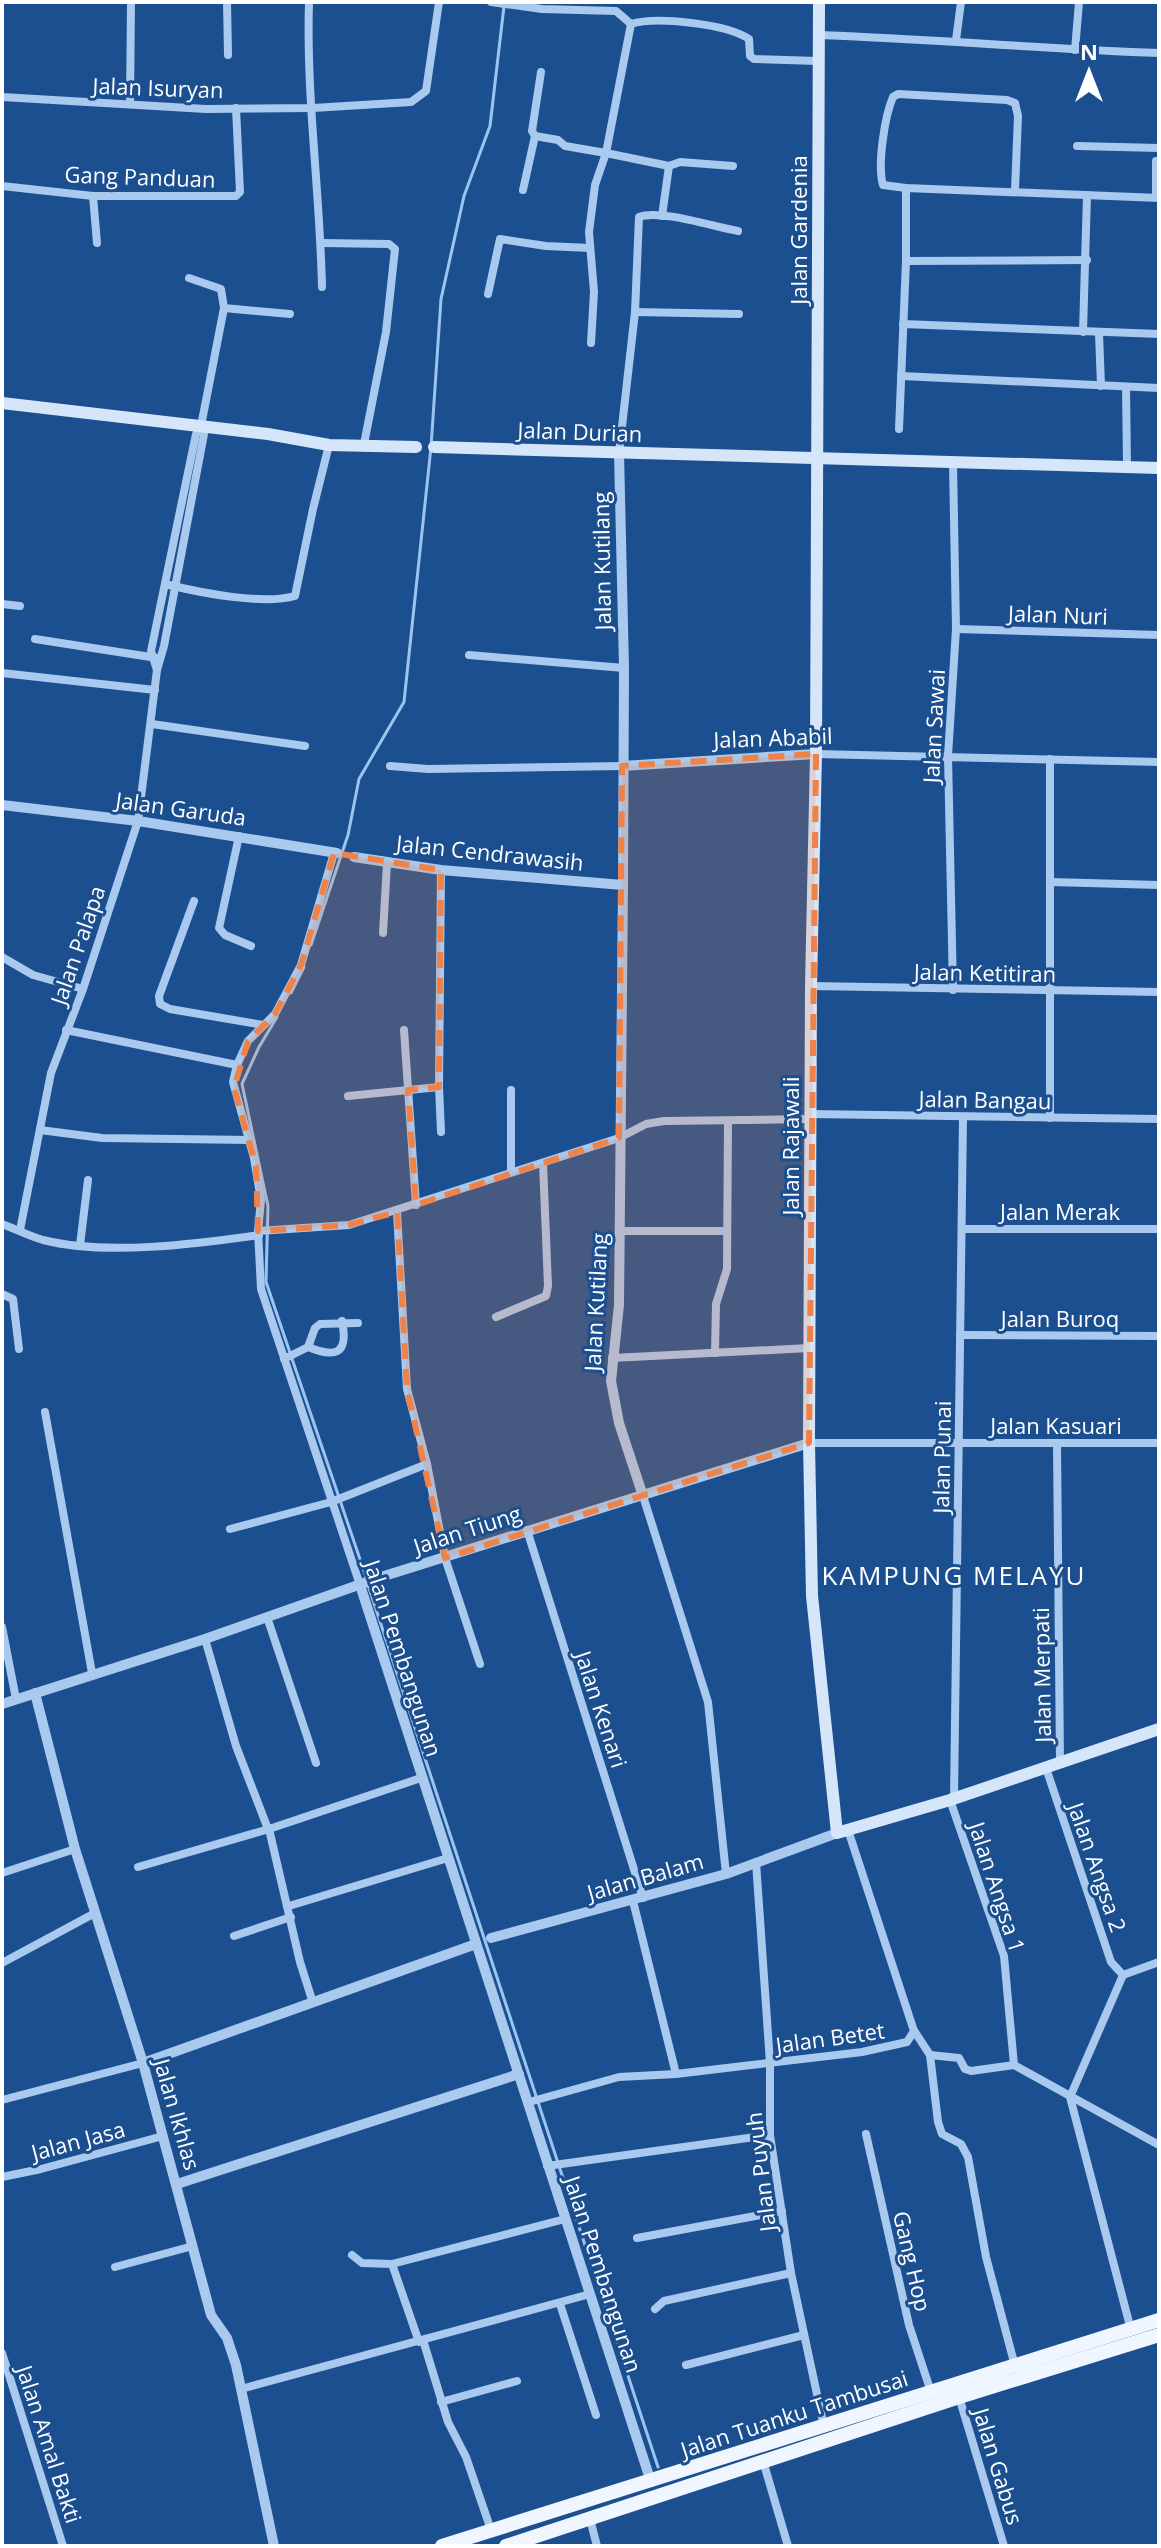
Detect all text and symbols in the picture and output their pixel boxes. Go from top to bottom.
north arrow [1049,32,1129,112]
text: N [1080,36,1098,66]
street label: Jalan Isuryan [90,70,224,104]
street label: Jalan Gardenia [783,155,813,307]
street label: Gang Panduan [64,158,216,194]
street label: Jalan Durian [515,414,643,448]
street label: Jalan Kutilang [585,491,617,633]
street label: Jalan Nuri [1006,597,1108,631]
street label: Jalan Sawai [915,668,951,786]
street label: Jalan Ababil [711,720,833,754]
street label: Jalan Garuda [112,784,248,832]
street label: Jalan Cendrawasih [393,827,585,877]
street label: Jalan Palapa [42,881,111,1010]
street label: Jalan Ketitiran [912,956,1056,988]
street label: Jalan Rajawali [775,1076,805,1218]
street label: Jalan Bangau [916,1083,1052,1115]
street label: Jalan Merak [998,1196,1120,1226]
street label: Jalan Kutilang [576,1232,614,1374]
street label: Jalan Buroq [999,1303,1119,1333]
street label: Jalan Punai [925,1400,957,1516]
street label: Jalan Kasuari [988,1410,1122,1440]
street label: Jalan Tiung [407,1497,525,1561]
street label: Jalan Pembangunan [357,1554,450,1760]
district label: KAMPUNG MELAYU [822,1557,1086,1593]
street label: Jalan Merpati [1025,1607,1057,1745]
street label: Jalan Kenari [568,1645,635,1771]
street label: Jalan Angsa 2 [1061,1796,1134,1936]
street label: Jalan Angsa 1 [962,1816,1033,1956]
street label: Jalan Balam [581,1845,707,1907]
street label: Jalan Betet [772,2014,887,2060]
street label: Jalan Ikhlas [147,2053,208,2173]
street label: Jalan Puyuh [738,2111,782,2235]
street label: Jalan Jasa [26,2113,128,2167]
street label: Jalan Pembangunan [557,2170,650,2376]
street label: Gang Hop [887,2208,939,2314]
street label: Jalan Amal Bakti [10,2359,90,2527]
street label: Jalan Tuanku Tambusai [675,2362,911,2465]
street label: Jalan Gabus [966,2402,1031,2528]

